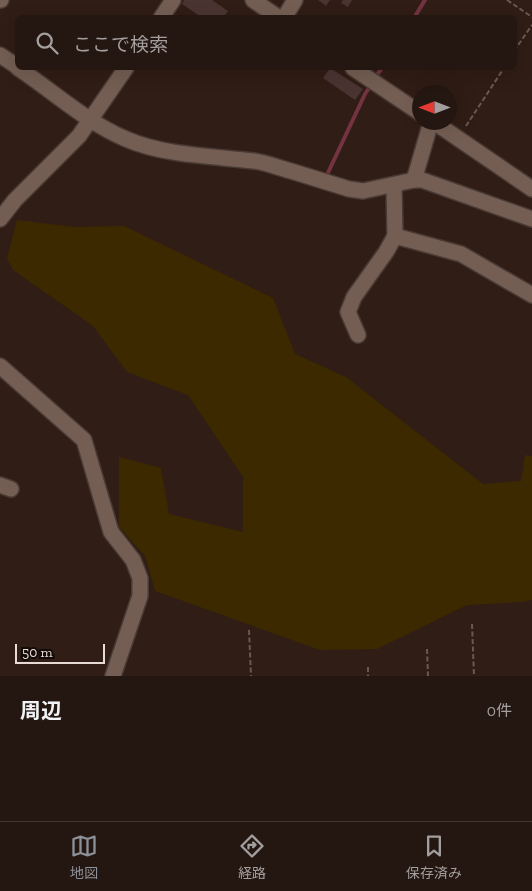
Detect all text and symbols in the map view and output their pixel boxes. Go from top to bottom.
search box [15,15,517,70]
icon: search [33,29,61,57]
text: ここで検索 [73,33,168,56]
north arrow [412,85,457,130]
scale bar [15,641,105,664]
text: 50 m [22,644,53,661]
text: 周辺 [20,698,62,723]
text: 0件 [487,701,512,720]
tab: 地図 [70,832,98,882]
tab: 経路 [238,832,266,882]
tab: 保存済み [406,832,462,882]

